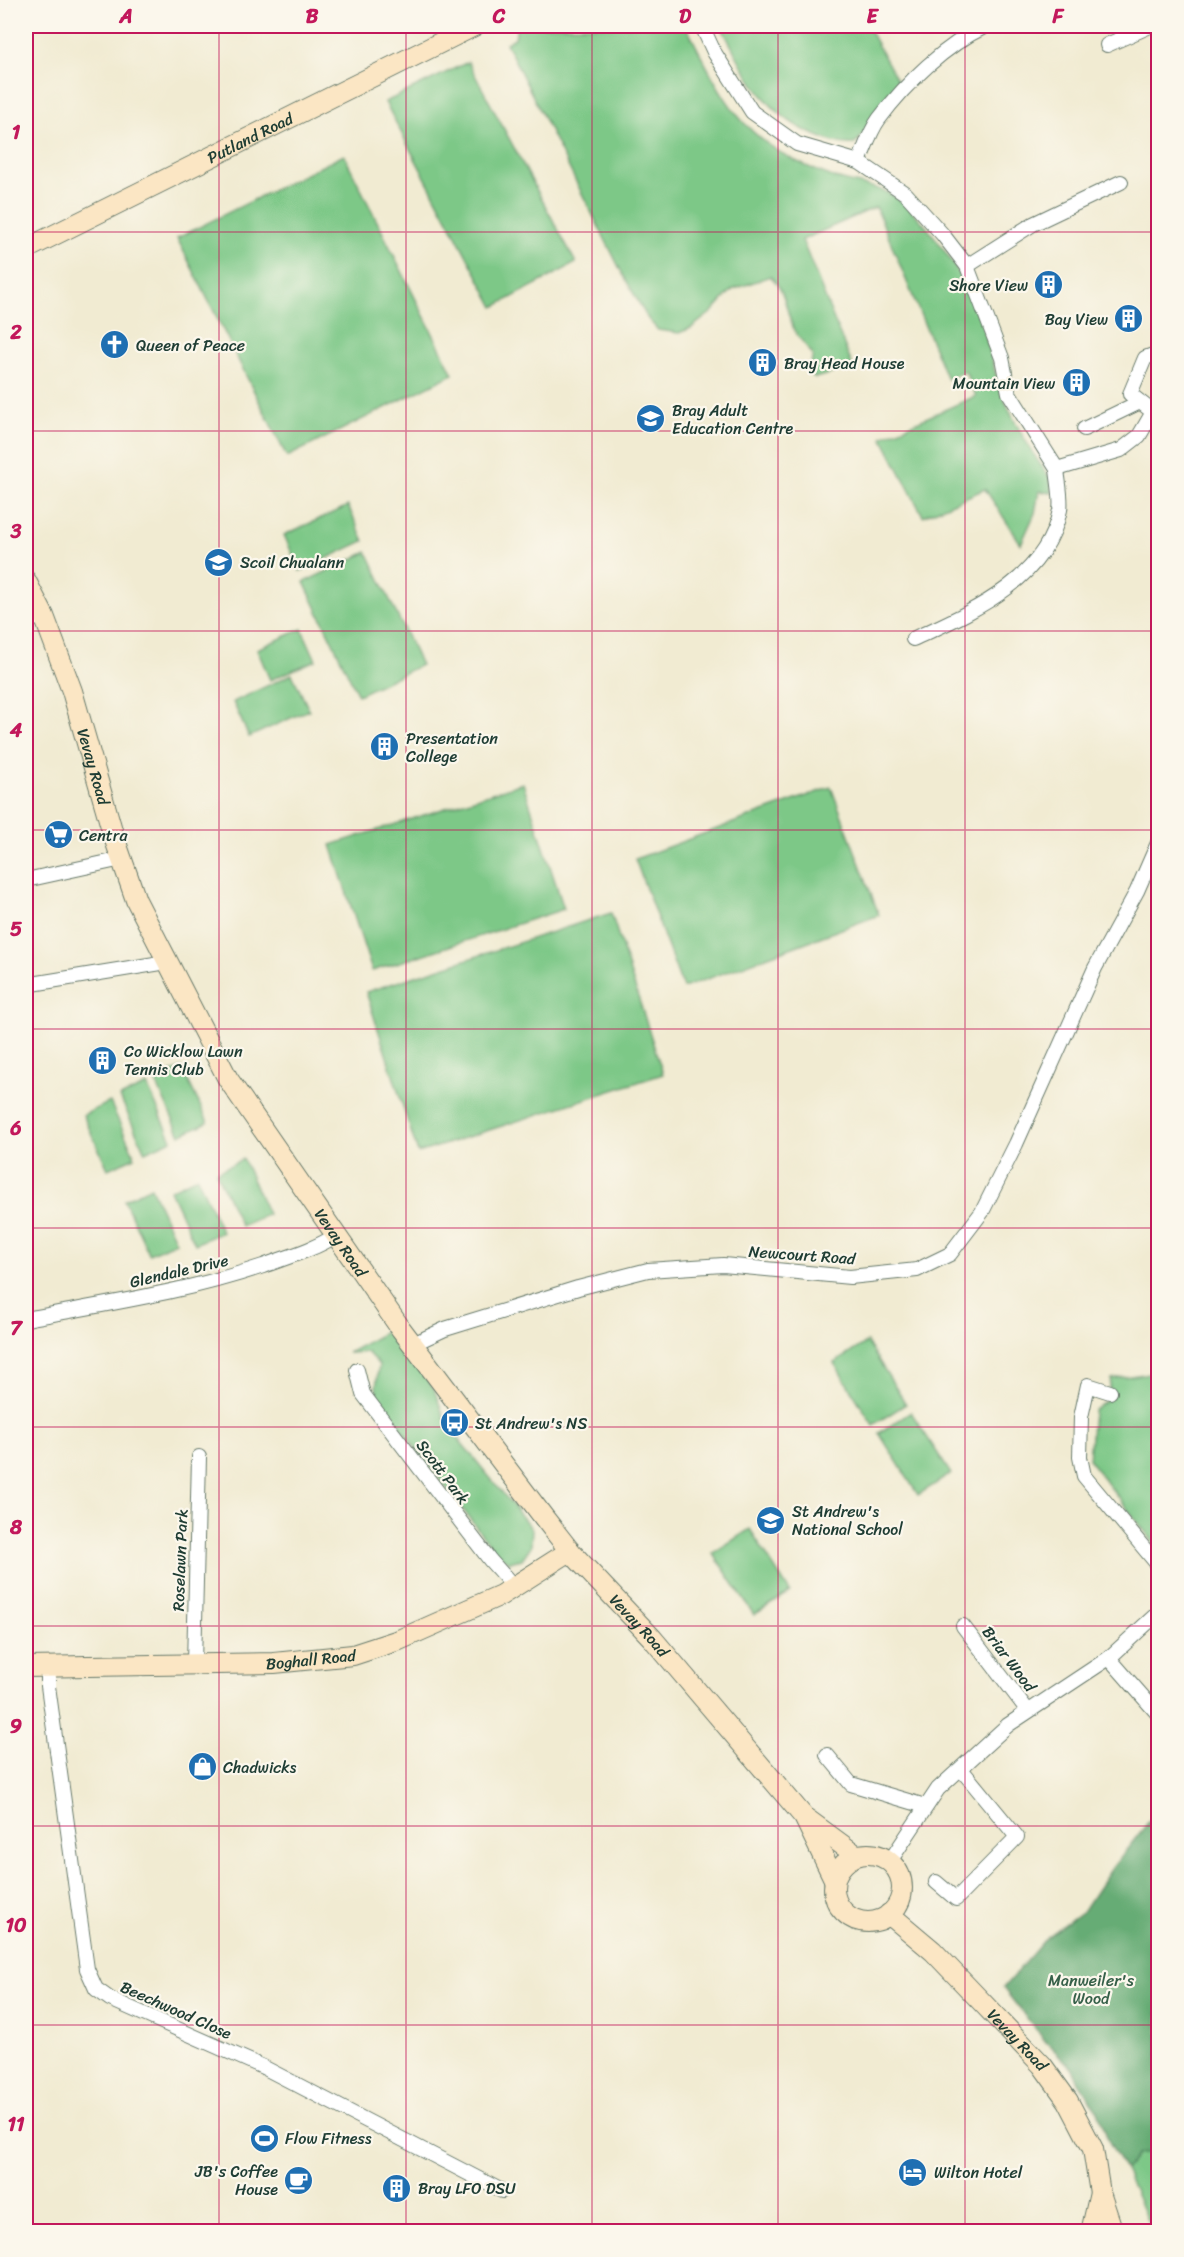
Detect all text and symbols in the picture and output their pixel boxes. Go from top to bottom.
text: A [118,0,133,34]
text: B [306,0,319,34]
text: C [492,0,506,34]
text: D [679,0,692,34]
text: E [866,0,879,34]
text: F [1052,0,1065,34]
street label: Putland Road [202,103,299,171]
text: 1 [12,115,21,150]
building icon: Shore View [1033,269,1065,301]
place label: Shore View [949,271,1028,300]
building icon: Bay View [1113,303,1145,335]
place label: Bay View [1045,305,1108,334]
text: 2 [9,315,22,350]
church icon: Queen of Peace [99,329,131,361]
place label: Queen of Peace [136,331,245,360]
building icon: Bray Head House [747,347,779,379]
place label: Bray Head House [784,349,905,378]
building icon: Mountain View [1060,367,1092,399]
place label: Mountain View [953,369,1056,398]
place label: Bray Adult Education Centre [672,396,794,443]
school or university icon: Bray Adult Education Centre [635,403,667,435]
text: 3 [10,514,22,549]
school or university icon: Scoil Chualann [203,546,235,578]
place label: Scoil Chualann [240,548,344,577]
text: 4 [9,713,23,748]
place label: Presentation College [406,724,498,771]
street label: Vevay Road [69,725,119,810]
building icon: Presentation College [369,731,401,763]
supermarket icon: Centra [42,819,74,851]
place label: Centra [79,821,128,850]
text: 5 [10,912,22,947]
place label: Co Wicklow Lawn Tennis Club [124,1037,243,1084]
building icon: Co Wicklow Lawn Tennis Club [87,1044,119,1076]
text: 6 [9,1111,22,1146]
street label: Vevay Road [307,1202,376,1284]
street label: Newcourt Road [748,1237,858,1273]
street label: Glendale Drive [127,1246,231,1296]
text: 7 [10,1311,23,1346]
bus stop icon: St Andrew's NS [438,1407,470,1439]
place label: St Andrew's NS [475,1409,587,1438]
street label: Scott Park [409,1433,477,1511]
place label: St Andrew's National School [792,1497,903,1544]
school or university icon: St Andrew's National School [755,1504,787,1536]
street label: Roselawn Park [164,1508,196,1612]
text: 8 [9,1510,23,1545]
street label: Vevay Road [602,1586,678,1665]
street label: Briar Wood [974,1620,1045,1700]
street label: Boghall Road [266,1640,359,1678]
text: 9 [10,1709,22,1744]
shop icon: Chadwicks [186,1751,218,1783]
place label: Chadwicks [223,1753,297,1782]
text: 10 [5,1908,27,1943]
park label: Manweiler's Wood [1048,1966,1135,2013]
street label: Beechwood Close [115,1972,237,2048]
street label: Vevay Road [980,2001,1056,2079]
text: 11 [7,2107,25,2142]
sports icon: Flow Fitness [248,2122,280,2154]
place label: Flow Fitness [285,2124,372,2153]
hotel icon: Wilton Hotel [897,2156,929,2188]
place label: JB's Coffee House [194,2157,278,2204]
place label: Wilton Hotel [934,2158,1023,2187]
cafe icon: JB's Coffee House [283,2164,315,2196]
building icon: Bray LFO DSU [381,2172,413,2204]
place label: Bray LFO DSU [418,2174,516,2203]

